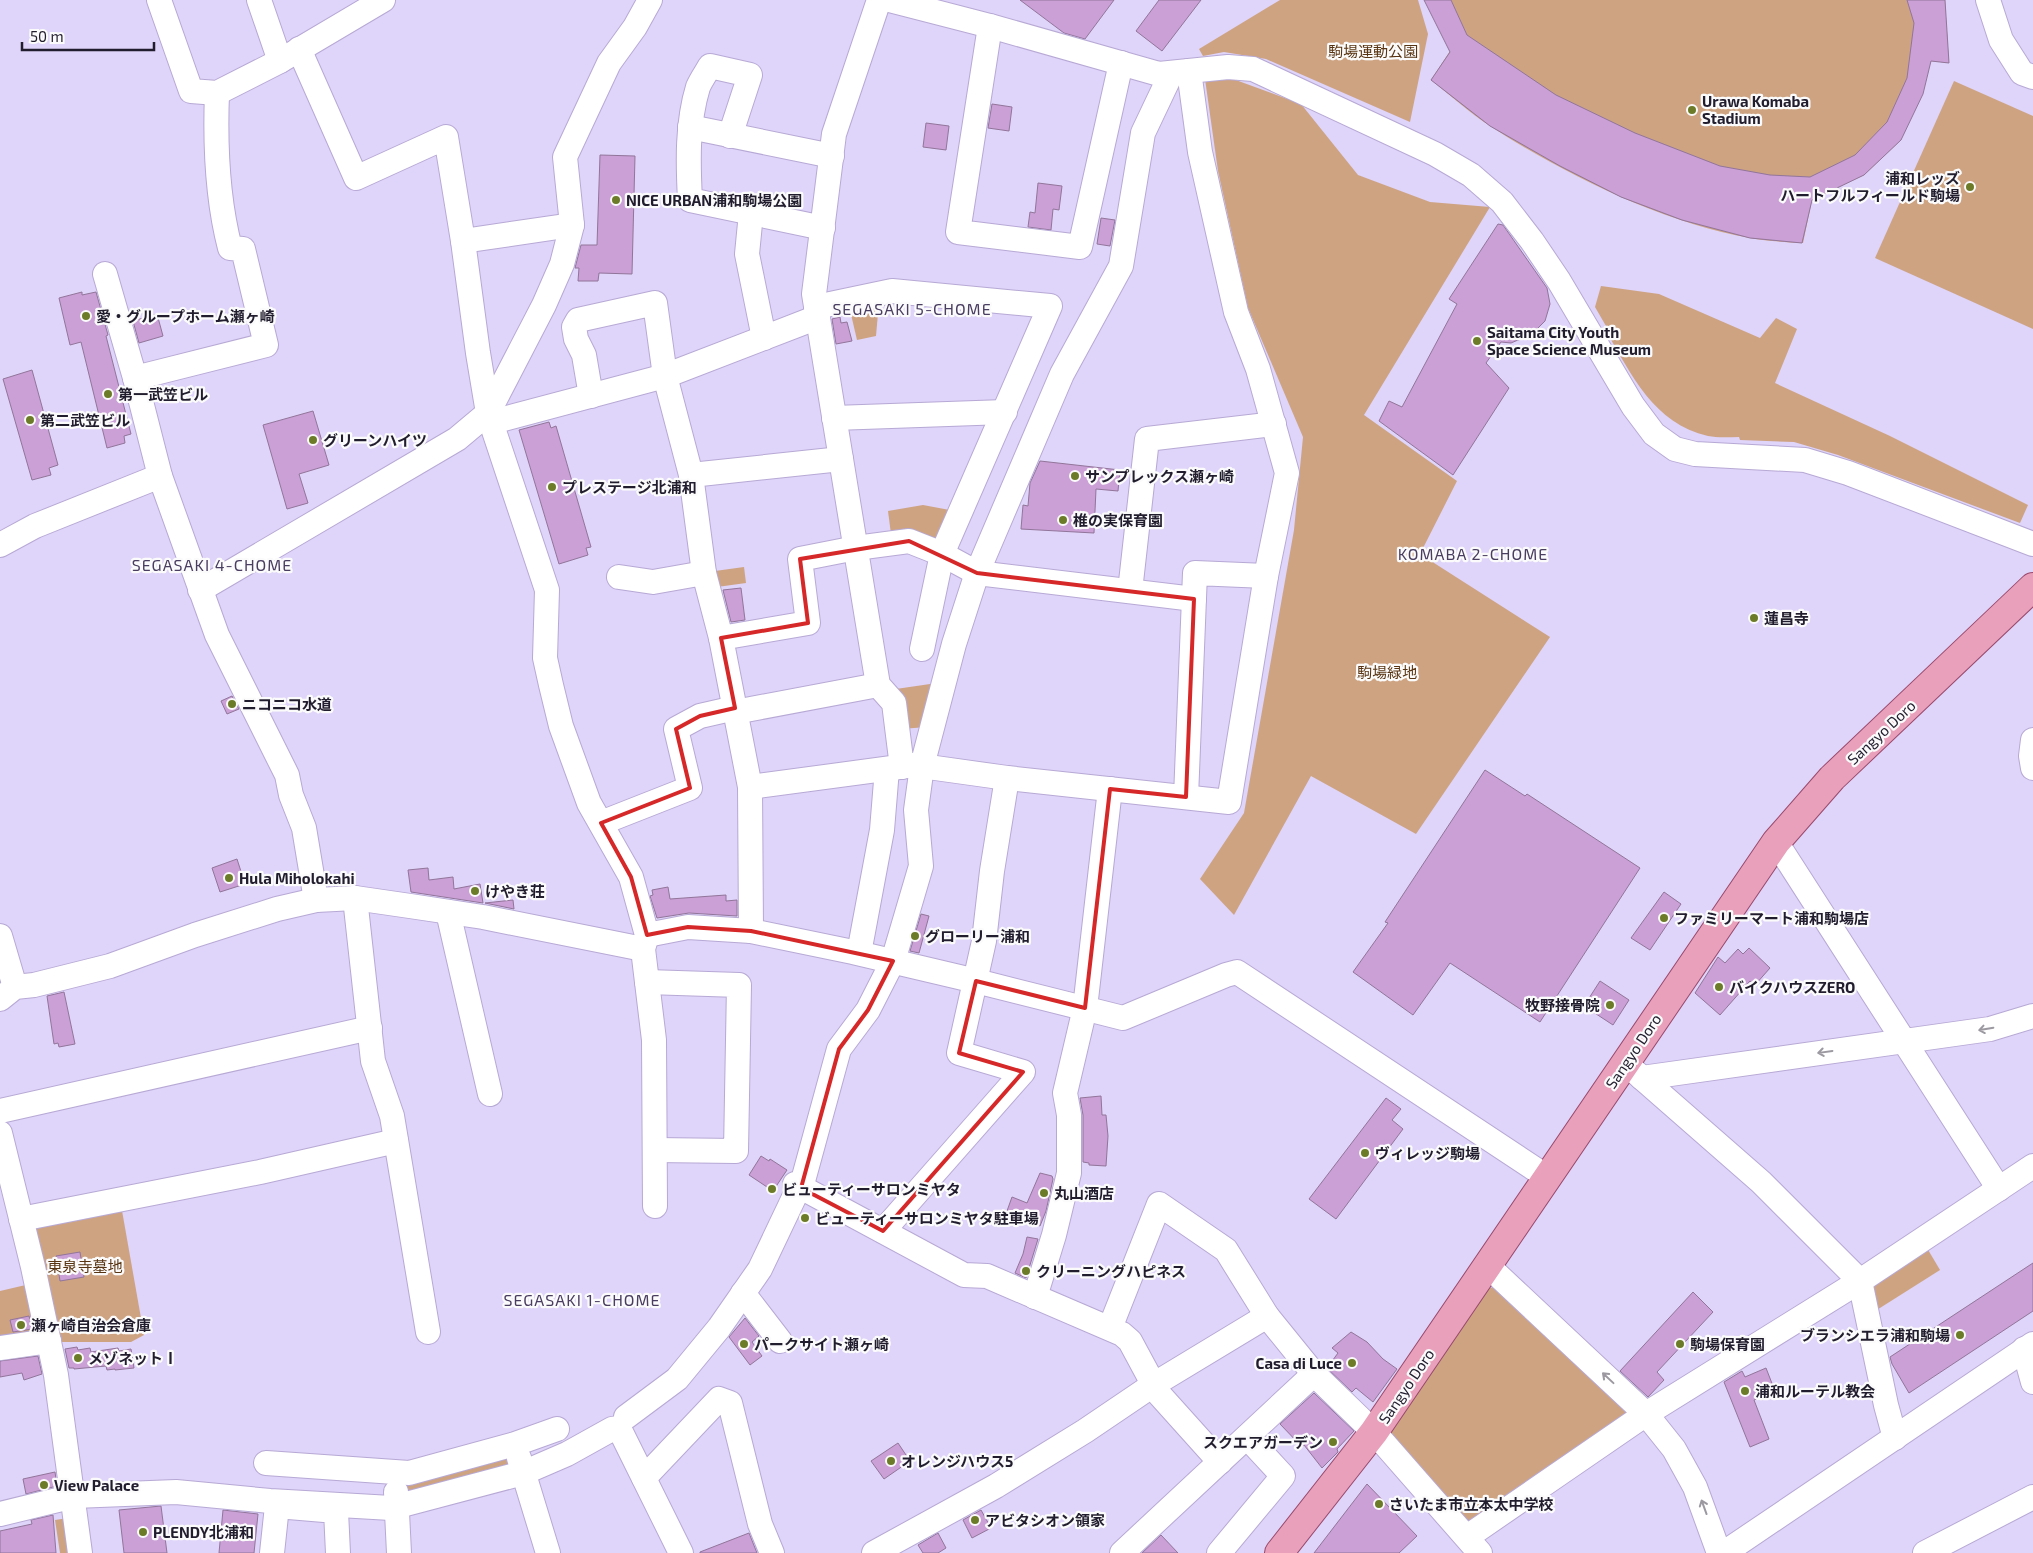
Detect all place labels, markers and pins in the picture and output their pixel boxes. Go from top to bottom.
place label: Urawa Komaba Stadium [1702,92,1809,127]
marker: Urawa Komaba Stadium [1686,104,1698,116]
place label: 浦和レッズ ハートフルフィールド駒場 [1780,169,1960,204]
marker: 浦和レッズ ハートフルフィールド駒場 [1964,181,1976,193]
place label: NICE URBAN浦和駒場公園 [626,191,802,209]
marker: NICE URBAN浦和駒場公園 [610,194,622,206]
place label: 愛・グループホーム瀬ヶ崎 [96,307,275,325]
marker: 愛・グループホーム瀬ヶ崎 [80,310,92,322]
place label: Saitama City Youth Space Science Museum [1487,323,1651,358]
marker: Saitama City Youth Space Science Museum [1471,335,1483,347]
place label: 第一武笠ビル [118,385,208,403]
marker: 第一武笠ビル [102,388,114,400]
place label: 第二武笠ビル [40,411,130,429]
marker: 第二武笠ビル [24,414,36,426]
place label: グリーンハイツ [323,431,427,449]
marker: グリーンハイツ [307,434,319,446]
place label: サンプレックス瀬ヶ崎 [1085,467,1234,485]
marker: サンプレックス瀬ヶ崎 [1069,470,1081,482]
place label: プレステージ北浦和 [562,478,697,496]
marker: プレステージ北浦和 [546,481,558,493]
place label: 椎の実保育園 [1073,511,1163,529]
marker: 椎の実保育園 [1057,514,1069,526]
place label: 蓮昌寺 [1764,609,1809,627]
marker: 蓮昌寺 [1748,612,1760,624]
place label: ニコニコ水道 [242,695,332,713]
marker: ニコニコ水道 [226,698,238,710]
place label: Hula Miholokahi [239,869,355,887]
marker: Hula Miholokahi [223,872,235,884]
place label: けやき荘 [485,882,545,900]
marker: けやき荘 [469,885,481,897]
place label: ファミリーマート浦和駒場店 [1674,909,1869,927]
marker: ファミリーマート浦和駒場店 [1658,912,1670,924]
place label: グローリー浦和 [925,927,1030,945]
marker: グローリー浦和 [909,930,921,942]
place label: バイクハウスZERO [1729,978,1855,996]
marker: バイクハウスZERO [1713,981,1725,993]
place label: 牧野接骨院 [1525,996,1600,1014]
marker: 牧野接骨院 [1604,999,1616,1011]
place label: ヴィレッジ駒場 [1375,1144,1480,1162]
marker: ヴィレッジ駒場 [1359,1147,1371,1159]
place label: ビューティーサロンミヤタ [782,1180,961,1198]
marker: ビューティーサロンミヤタ [766,1183,778,1195]
place label: 丸山酒店 [1054,1184,1114,1202]
marker: 丸山酒店 [1038,1187,1050,1199]
place label: ビューティーサロンミヤタ駐車場 [815,1209,1039,1227]
marker: ビューティーサロンミヤタ駐車場 [799,1212,811,1224]
place label: クリーニングハピネス [1036,1262,1186,1280]
marker: クリーニングハピネス [1020,1265,1032,1277]
place label: 瀬ヶ崎自治会倉庫 [31,1316,151,1334]
marker: 瀬ヶ崎自治会倉庫 [15,1319,27,1331]
place label: ブランシエラ浦和駒場 [1800,1326,1950,1344]
marker: ブランシエラ浦和駒場 [1954,1329,1966,1341]
place label: パークサイト瀬ヶ崎 [754,1335,889,1353]
place label: 駒場保育園 [1690,1335,1765,1353]
marker: パークサイト瀬ヶ崎 [738,1338,750,1350]
marker: 駒場保育園 [1674,1338,1686,1350]
place label: メゾネットⅠ [88,1349,178,1367]
marker: メゾネットⅠ [72,1352,84,1364]
place label: Casa di Luce [1256,1354,1342,1372]
marker: Casa di Luce [1346,1357,1358,1369]
place label: 浦和ルーテル教会 [1755,1382,1875,1400]
marker: 浦和ルーテル教会 [1739,1385,1751,1397]
place label: スクエアガーデン [1203,1433,1323,1451]
marker: スクエアガーデン [1327,1436,1339,1448]
place label: オレンジハウス5 [901,1452,1013,1470]
marker: オレンジハウス5 [885,1455,897,1467]
place label: View Palace [54,1476,139,1494]
marker: View Palace [38,1479,50,1491]
place label: さいたま市立本太中学校 [1389,1495,1554,1513]
marker: さいたま市立本太中学校 [1373,1498,1385,1510]
place label: アビタシオン領家 [985,1511,1105,1529]
marker: アビタシオン領家 [969,1514,981,1526]
place label: PLENDY北浦和 [153,1523,254,1541]
marker: PLENDY北浦和 [137,1526,149,1538]

